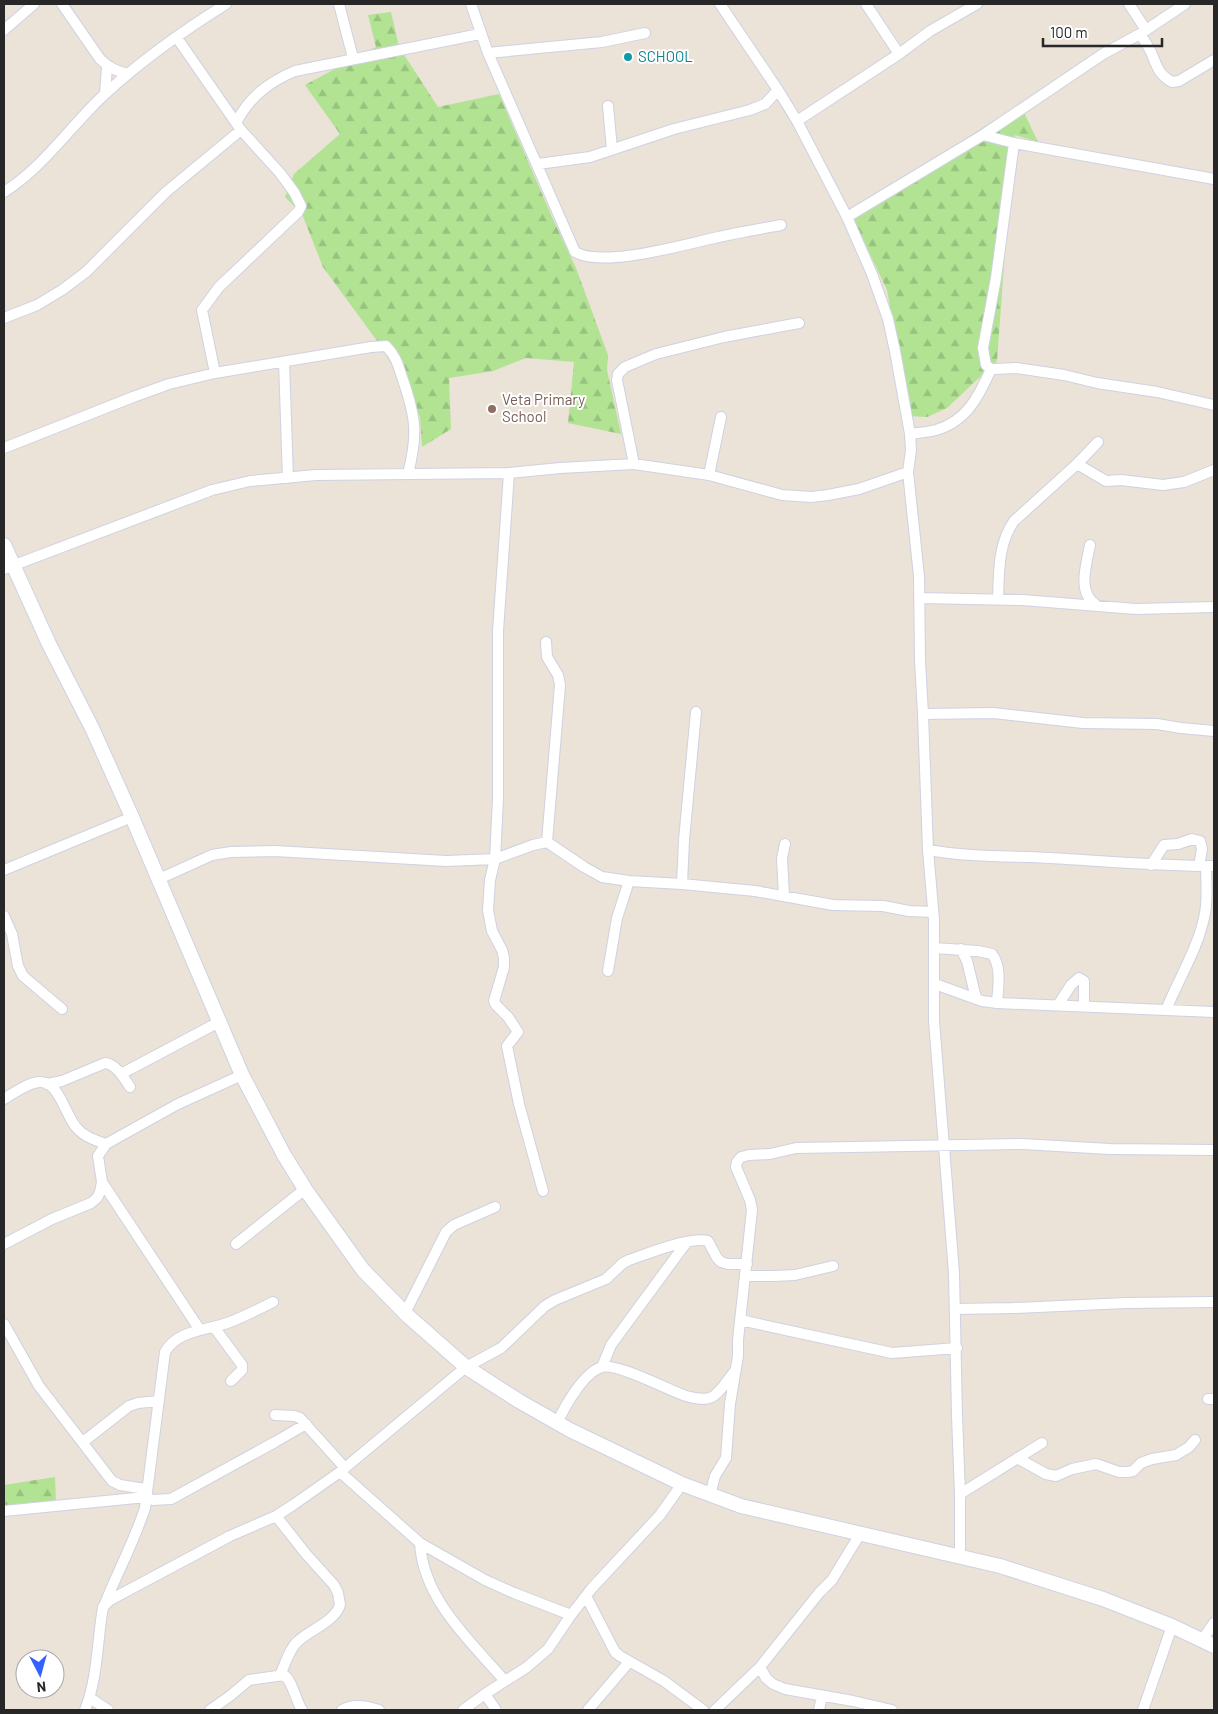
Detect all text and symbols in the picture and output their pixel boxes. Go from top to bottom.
scale bar [1043,15,1162,47]
text: 100 m [1050,23,1088,41]
place label: SCHOOL [638,47,693,65]
marker: SCHOOL [622,51,634,63]
place label: Veta Primary School [502,390,585,425]
marker: Veta Primary School [486,403,498,415]
north arrow [15,1649,65,1699]
text: N [36,1678,47,1696]

